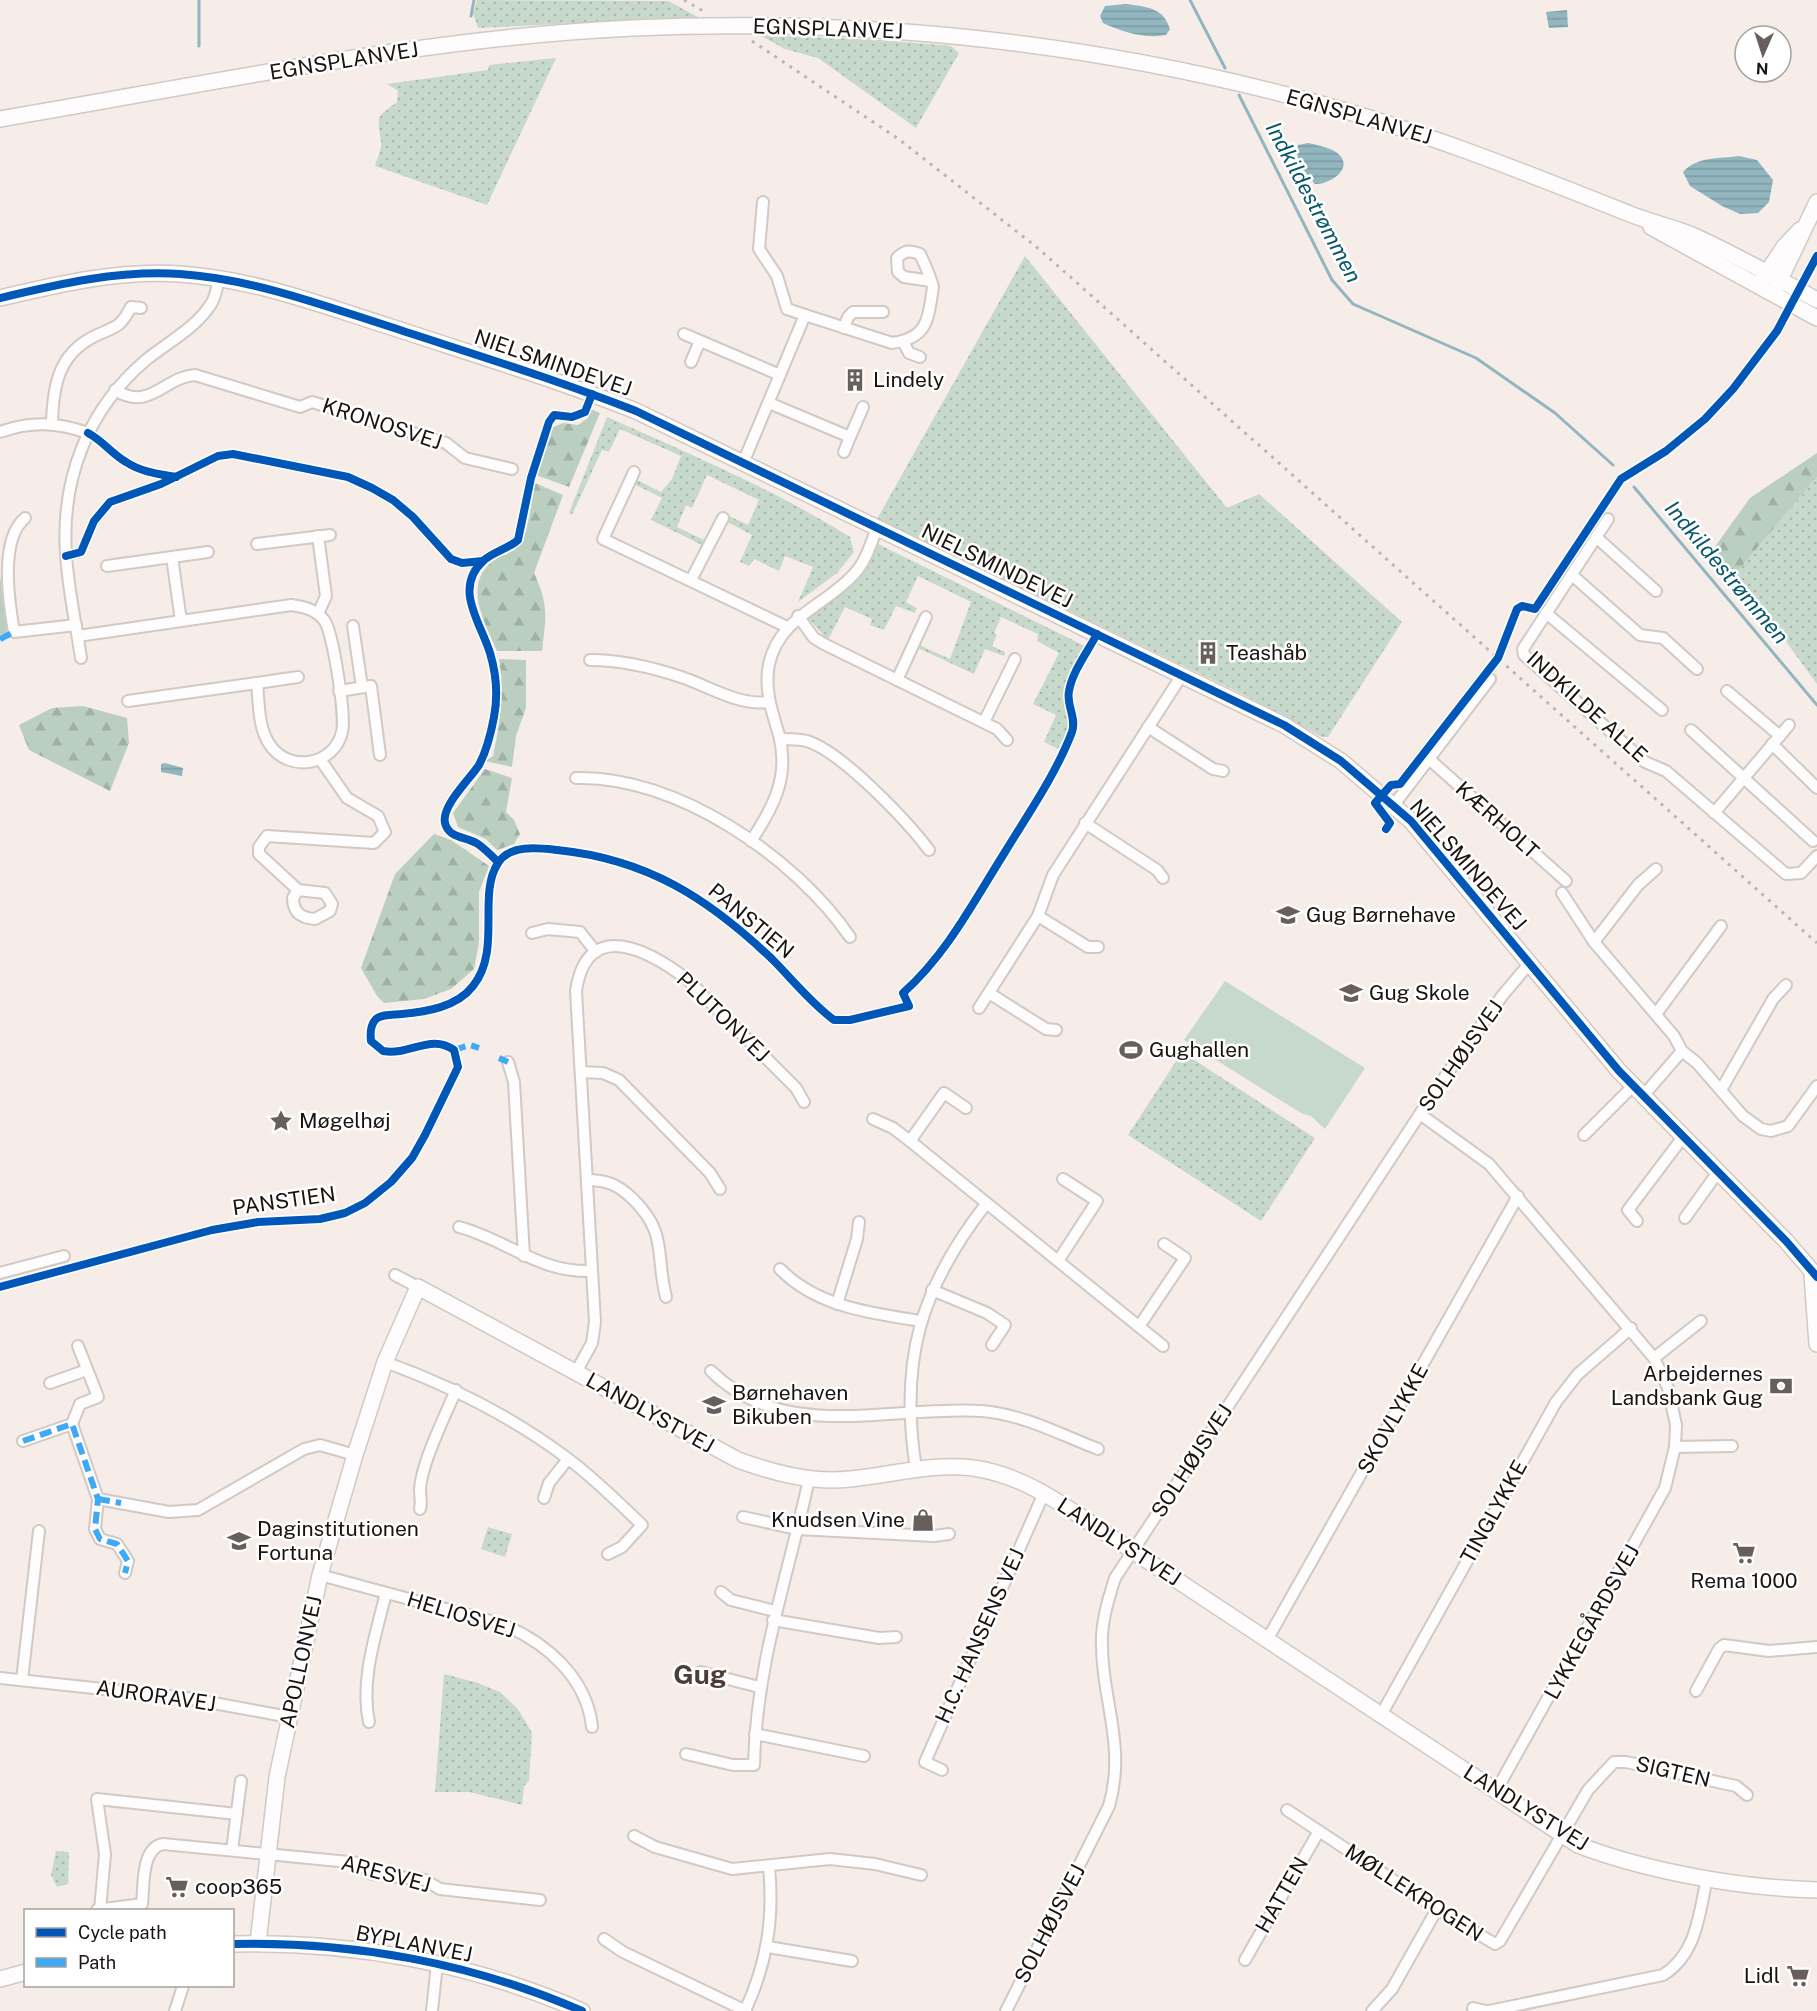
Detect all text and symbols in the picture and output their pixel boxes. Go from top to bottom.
street label: EGNSPLANVEJ [752,13,904,44]
north arrow [1733,24,1793,84]
street label: EGNSPLANVEJ [268,36,420,85]
text: N [1755,59,1769,78]
street label: EGNSPLANVEJ [1283,84,1435,149]
water label: Indkildestrømmen [1261,117,1367,287]
street label: NIELSMINDEVEJ [471,324,635,401]
building icon: Lindely [842,367,868,393]
place label: Lindely [873,367,944,392]
street label: KRONOSVEJ [319,392,445,455]
water label: Indkildestrømmen [1660,495,1794,649]
street label: NIELSMINDEVEJ [918,518,1077,613]
building icon: Teashåb [1195,640,1221,666]
place label: Teashåb [1226,640,1307,665]
street label: INDKILDE ALLE [1522,646,1653,767]
street label: KÆRHOLT [1451,776,1544,863]
street label: NIELSMINDEVEJ [1405,794,1532,935]
street label: PANSTIEN [703,878,799,964]
school or university icon: Gug Børnehave [1275,902,1301,928]
place label: Gug Børnehave [1306,902,1456,927]
street label: PLUTONVEJ [672,966,775,1067]
school or university icon: Gug Skole [1338,980,1364,1006]
place label: Gug Skole [1369,980,1470,1005]
street label: SOLHØJSVEJ [1413,995,1508,1116]
sports icon: Gughallen [1118,1037,1144,1063]
place label: Gughallen [1149,1037,1249,1062]
place icon: Møgelhøj [268,1108,294,1134]
place label: Møgelhøj [299,1108,391,1133]
street label: PANSTIEN [231,1181,337,1220]
street label: SKOVLYKKE [1352,1359,1433,1478]
place label: Arbejdernes Landsbank Gug [1611,1361,1763,1410]
street label: LANDLYSTVEJ [582,1367,719,1458]
bank icon: Arbejdernes Landsbank Gug [1768,1373,1794,1399]
place label: Børnehaven Bikuben [732,1380,848,1429]
school or university icon: Børnehaven Bikuben [701,1392,727,1418]
street label: SOLHØJSVEJ [1146,1399,1237,1522]
street label: TINGLYKKE [1455,1456,1532,1568]
street label: LANDLYSTVEJ [1053,1492,1186,1591]
place label: Knudsen Vine [771,1507,905,1532]
shop icon: Knudsen Vine [910,1507,936,1533]
place label: Daginstitutionen Fortuna [257,1516,419,1565]
school or university icon: Daginstitutionen Fortuna [226,1528,252,1554]
street label: LYKKEGÅRDSVEJ [1538,1540,1644,1703]
supermarket icon: Rema 1000 [1731,1540,1757,1566]
street label: H.C. HANSENS VEJ [930,1545,1029,1727]
place label: Rema 1000 [1690,1568,1798,1593]
street label: HELIOSVEJ [404,1586,518,1643]
street label: APOLLONVEJ [274,1593,327,1730]
district label: Gug [673,1658,727,1690]
street label: AURORAVEJ [95,1675,218,1716]
street label: SIGTEN [1633,1751,1713,1792]
street label: LANDLYSTVEJ [1459,1759,1593,1856]
street label: MØLLEKROGEN [1340,1839,1488,1947]
street label: ARESVEJ [339,1850,434,1897]
street label: HATTEN [1250,1852,1313,1937]
street label: SOLHØJSVEJ [1009,1860,1090,1987]
supermarket icon: coop365 [164,1874,190,1900]
place label: coop365 [195,1874,282,1899]
legend [24,1909,234,1987]
street label: BYPLANVEJ [354,1920,475,1967]
text: Cycle path [78,1922,167,1943]
text: Path [78,1952,116,1973]
place label: Lidl [1744,1963,1780,1988]
supermarket icon: Lidl [1785,1963,1811,1989]

